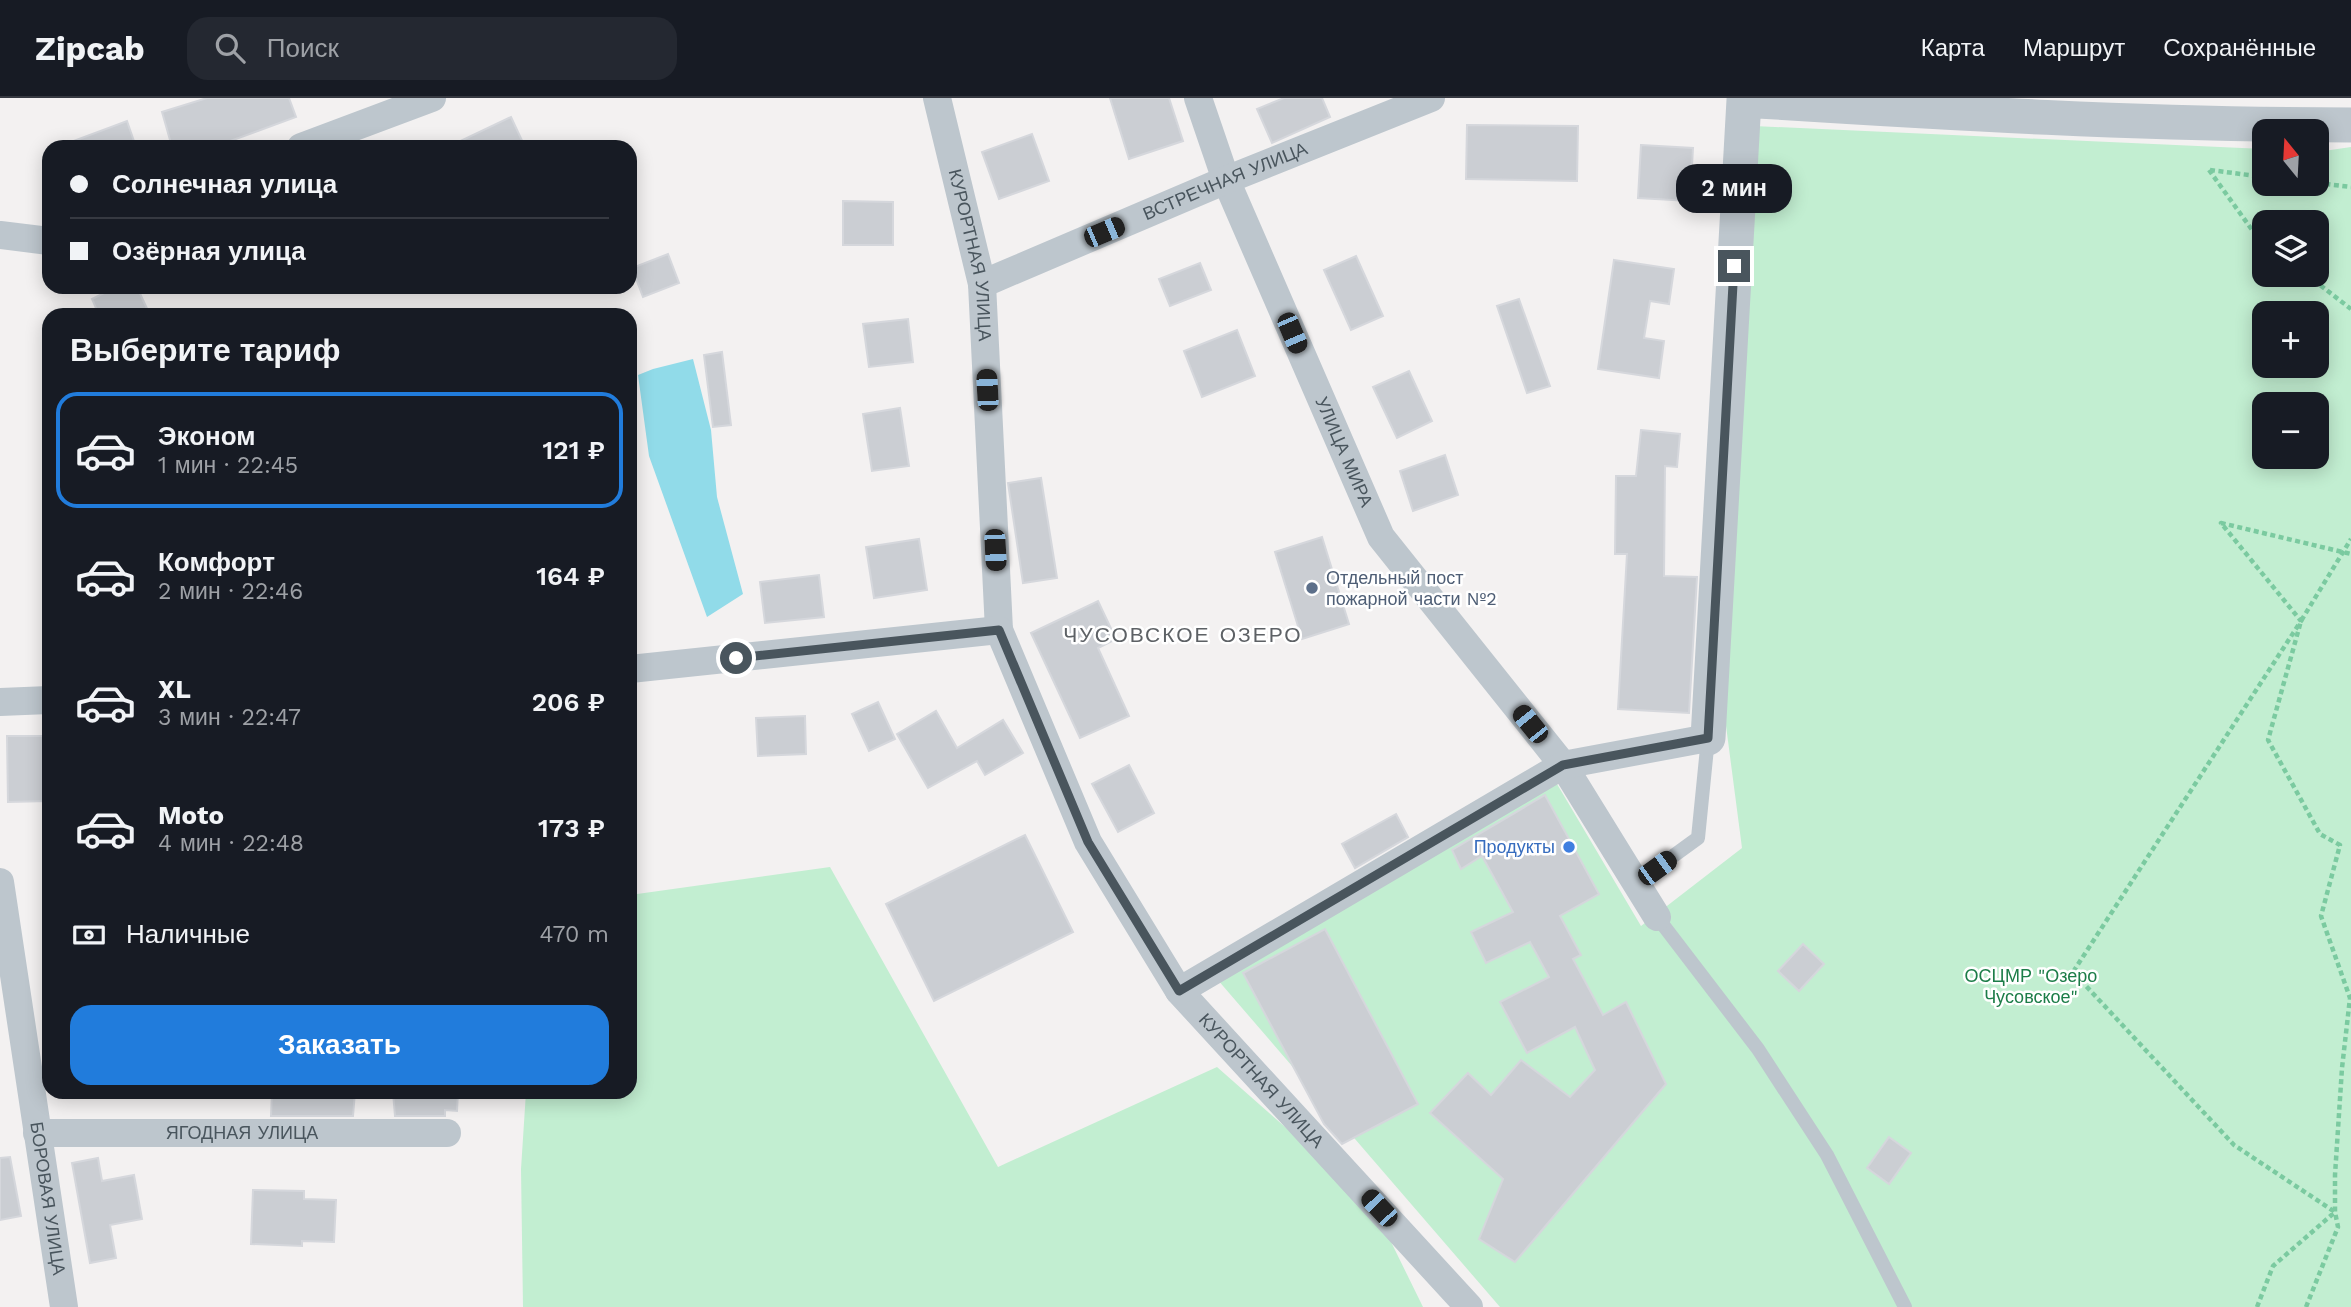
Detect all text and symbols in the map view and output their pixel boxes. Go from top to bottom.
search box [187,17,677,80]
text: Zipcab [35,29,145,68]
icon: search [211,29,249,67]
text: Поиск [267,33,339,63]
text: Карта [1921,34,1985,62]
text: Маршрут [2023,34,2125,62]
text: Сохранённые [2163,34,2316,62]
north arrow [2252,119,2329,196]
map controls [2252,119,2329,469]
street label: ВСТРЕЧНАЯ УЛИЦА [1140,138,1310,224]
callout: 2 мин [1676,164,1792,214]
street label: КУРОРТНАЯ УЛИЦА [945,167,996,342]
text: Солнечная улица [112,169,337,199]
text: 2 мин [1701,175,1767,202]
button: layers [2252,210,2329,287]
car [1081,214,1128,250]
text: Озёрная улица [112,236,306,266]
route end [1718,250,1750,282]
button: + [2252,301,2329,378]
car [1275,310,1310,356]
text: Выберите тариф [70,331,341,369]
car [976,368,999,412]
button: − [2252,392,2329,469]
street label: УЛИЦА МИРА [1311,393,1378,510]
icon: car [74,419,137,482]
text: Эконом [158,421,256,451]
text: 121 ₽ [543,435,605,465]
text: 1 мин · 22:45 [158,452,298,479]
car [984,528,1007,572]
icon: car [74,545,137,608]
text: Комфорт [158,547,275,577]
text: 164 ₽ [536,561,605,591]
place label: Отдельный пост пожарной части №2 [1326,567,1497,609]
text: 2 мин · 22:46 [158,578,303,605]
marker: Отдельный пост пожарной части №2 [1304,580,1320,596]
district label: ЧУСОВСКОЕ ОЗЕРО [1063,622,1303,647]
route start [720,642,752,674]
icon: car [74,671,137,734]
text: XL [158,674,191,704]
text: 206 ₽ [532,687,605,717]
car [1509,701,1552,747]
text: 3 мин · 22:47 [158,704,301,731]
icon: car [74,797,137,860]
text: Moto [158,800,224,830]
text: 173 ₽ [538,813,605,843]
text: 4 мин · 22:48 [158,830,304,857]
place label: Продукты [1474,836,1555,857]
marker: Продукты [1561,839,1577,855]
car [1634,847,1681,889]
icon: cash [70,916,108,954]
text: Наличные [126,919,250,949]
text: 470 m [540,921,609,948]
park label: ОСЦМР "Озеро Чусовское" [1965,965,2097,1007]
button: Заказать [70,1005,609,1085]
street label: КУРОРТНАЯ УЛИЦА [1195,1009,1329,1152]
street label: БОРОВАЯ УЛИЦА [26,1120,70,1276]
street label: ЯГОДНАЯ УЛИЦА [166,1122,318,1143]
car [1357,1185,1402,1231]

